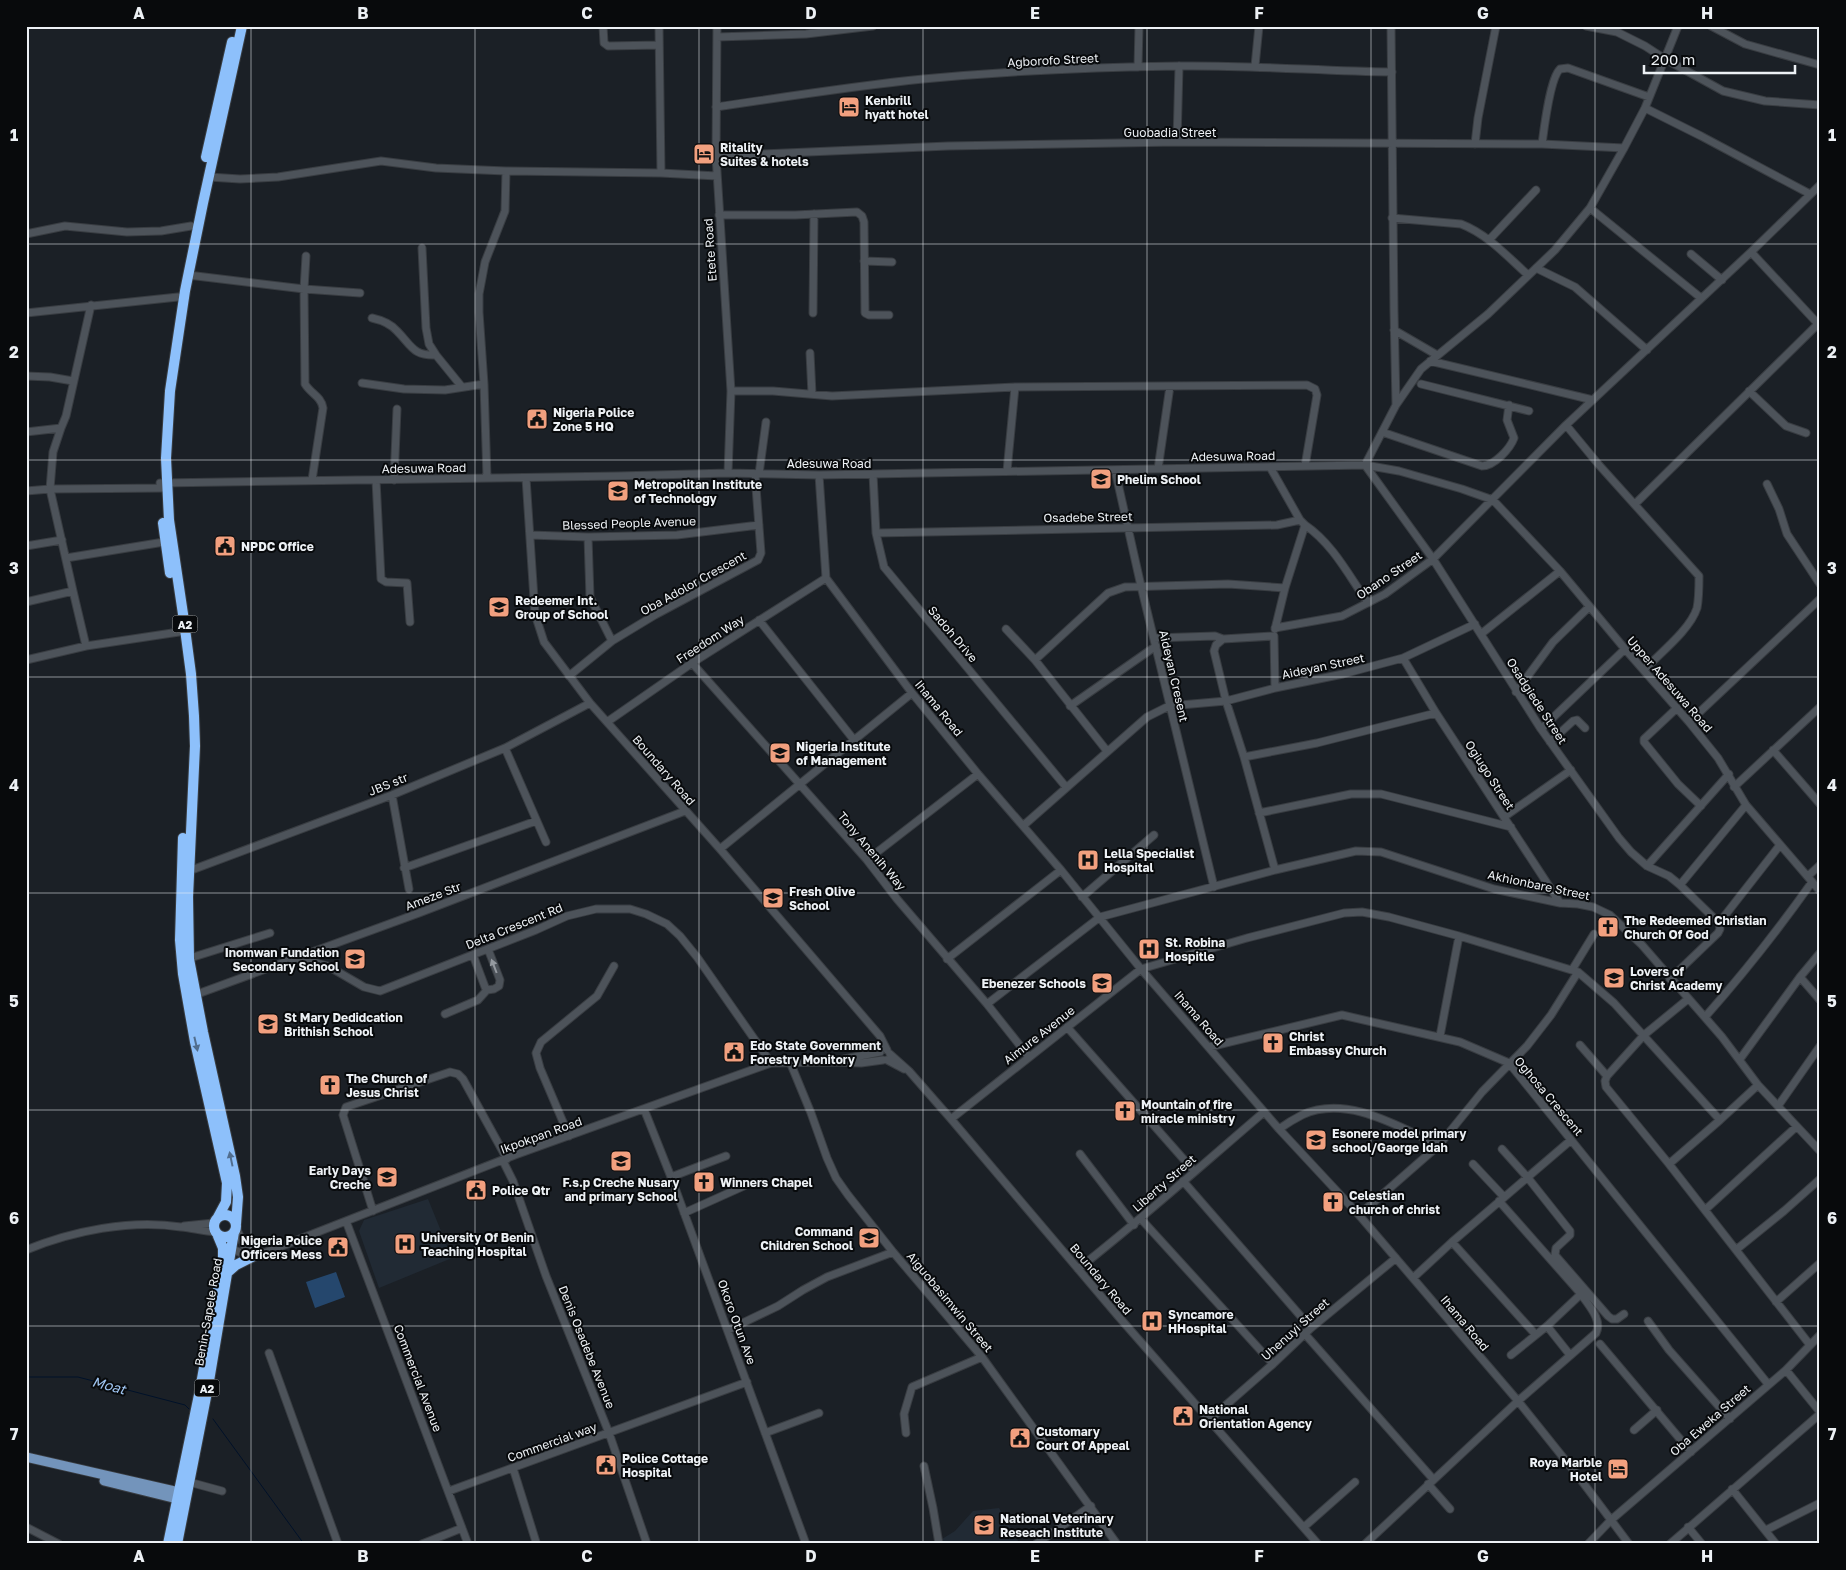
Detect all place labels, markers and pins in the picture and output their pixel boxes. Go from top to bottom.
place label: Kenbrill hyatt hotel [865,93,929,122]
hotel icon: Kenbrill hyatt hotel [837,95,861,119]
place label: Ritality Suites & hotels [720,140,809,169]
hotel icon: Ritality Suites & hotels [692,142,716,166]
place label: Nigeria Police Zone 5 HQ [553,405,634,434]
public building icon: Nigeria Police Zone 5 HQ [525,407,549,431]
school or university icon: Phelim School [1089,467,1113,491]
place label: Phelim School [1117,472,1201,487]
place label: Metropolitan Institute of Technology [634,477,762,506]
school or university icon: Metropolitan Institute of Technology [606,479,630,503]
public building icon: NPDC Office [213,534,237,558]
place label: NPDC Office [241,539,314,554]
place label: Redeemer Int. Group of School [515,593,608,622]
school or university icon: Redeemer Int. Group of School [487,595,511,619]
place label: Nigeria Institute of Management [796,739,891,768]
school or university icon: Nigeria Institute of Management [768,741,792,765]
place label: Lella Specialist Hospital [1104,846,1195,875]
hospital icon: Lella Specialist Hospital [1076,848,1100,872]
place label: Fresh Olive School [789,884,855,913]
school or university icon: Fresh Olive School [761,886,785,910]
place label: The Redeemed Christian Church Of God [1624,913,1767,942]
church icon: The Redeemed Christian Church Of God [1596,915,1620,939]
place label: St. Robina Hospitle [1165,935,1225,964]
hospital icon: St. Robina Hospitle [1137,937,1161,961]
place label: Inomwan Fundation Secondary School [225,945,339,974]
school or university icon: Inomwan Fundation Secondary School [343,947,367,971]
place label: Lovers of Christ Academy [1630,964,1723,993]
school or university icon: Lovers of Christ Academy [1602,966,1626,990]
school or university icon: Ebenezer Schools [1090,971,1114,995]
place label: Ebenezer Schools [982,976,1086,991]
place label: St Mary Dedidcation Brithish School [284,1010,403,1039]
school or university icon: St Mary Dedidcation Brithish School [256,1012,280,1036]
place label: Christ Embassy Church [1289,1029,1386,1058]
church icon: Christ Embassy Church [1261,1031,1285,1055]
place label: Edo State Government Forestry Monitory [750,1038,881,1067]
public building icon: Edo State Government Forestry Monitory [722,1040,746,1064]
place label: The Church of Jesus Christ [346,1071,428,1100]
church icon: The Church of Jesus Christ [318,1073,342,1097]
place label: Mountain of fire miracle ministry [1141,1097,1236,1126]
church icon: Mountain of fire miracle ministry [1113,1099,1137,1123]
place label: Esonere model primary school/Gaorge Idah [1332,1126,1467,1155]
school or university icon: Esonere model primary school/Gaorge Idah [1304,1128,1328,1152]
school or university icon: F.s.p Creche Nusary and primary School [609,1149,633,1173]
place label: Early Days Creche [309,1163,371,1192]
school or university icon: Early Days Creche [375,1165,399,1189]
church icon: Winners Chapel [692,1170,716,1194]
place label: F.s.p Creche Nusary and primary School [562,1175,680,1204]
place label: Winners Chapel [720,1175,813,1190]
public building icon: Police Qtr [464,1178,488,1202]
place label: Police Qtr [492,1183,550,1198]
place label: Celestian church of christ [1349,1188,1440,1217]
church icon: Celestian church of christ [1321,1190,1345,1214]
place label: Command Children School [760,1224,853,1253]
school or university icon: Command Children School [857,1226,881,1250]
place label: University Of Benin Teaching Hospital [421,1230,534,1259]
hospital icon: University Of Benin Teaching Hospital [393,1232,417,1256]
place label: Nigeria Police Officers Mess [241,1233,322,1262]
public building icon: Nigeria Police Officers Mess [326,1235,350,1259]
place label: Syncamore HHospital [1168,1307,1234,1336]
hospital icon: Syncamore HHospital [1140,1309,1164,1333]
place label: National Orientation Agency [1199,1402,1313,1431]
public building icon: National Orientation Agency [1171,1404,1195,1428]
place label: Customary Court Of Appeal [1036,1424,1130,1453]
public building icon: Customary Court Of Appeal [1008,1426,1032,1450]
place label: Police Cottage Hospital [622,1451,708,1480]
public building icon: Police Cottage Hospital [594,1453,618,1477]
place label: Roya Marble Hotel [1529,1455,1602,1484]
hotel icon: Roya Marble Hotel [1606,1457,1630,1481]
place label: National Veterinary Reseach Institute [1000,1511,1114,1540]
school or university icon: National Veterinary Reseach Institute [972,1513,996,1537]

